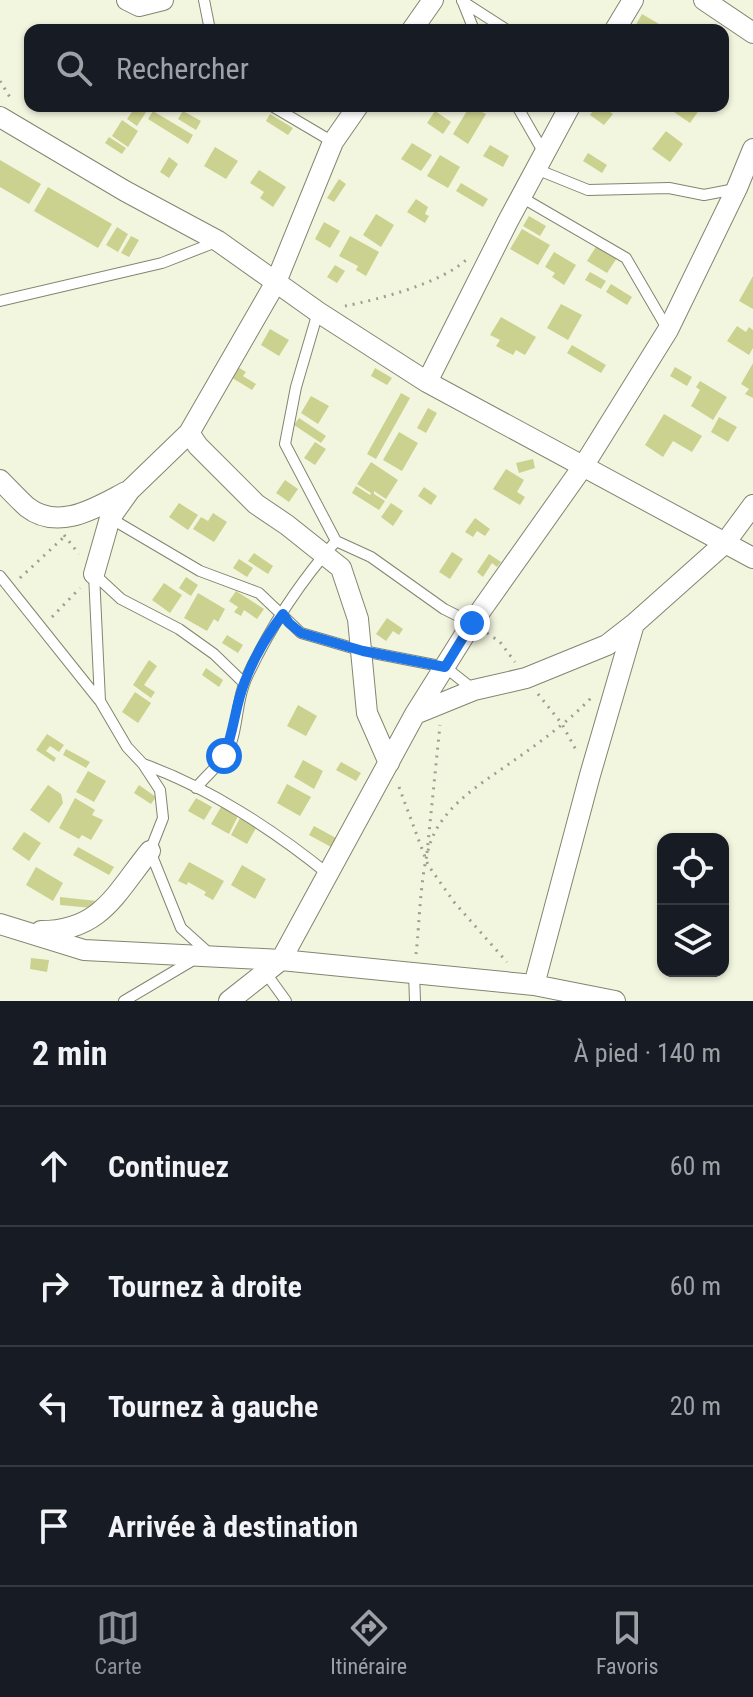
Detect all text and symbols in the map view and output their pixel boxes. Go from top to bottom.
search box [24,24,729,112]
icon: search [52,46,96,90]
text: Rechercher [116,51,249,86]
route end [454,605,490,641]
route start [206,738,242,774]
map controls [657,833,729,977]
button: locate [657,833,729,905]
button: layers [657,905,729,977]
text: 2 min [32,1033,108,1073]
text: À pied · 140 m [574,1038,721,1068]
icon: ahead [32,1144,76,1188]
text: Continuez [108,1149,229,1184]
text: 60 m [670,1151,721,1181]
icon: right [32,1264,76,1308]
text: Tournez à droite [108,1269,302,1304]
text: 60 m [670,1271,721,1301]
icon: left [32,1384,76,1428]
text: Tournez à gauche [108,1389,318,1424]
text: 20 m [670,1391,721,1421]
icon: arrive [32,1504,76,1548]
text: Arrivée à destination [108,1509,358,1544]
tab: Carte [94,1606,142,1679]
tab: Itinéraire [330,1606,407,1679]
tab: Favoris [596,1606,659,1679]

